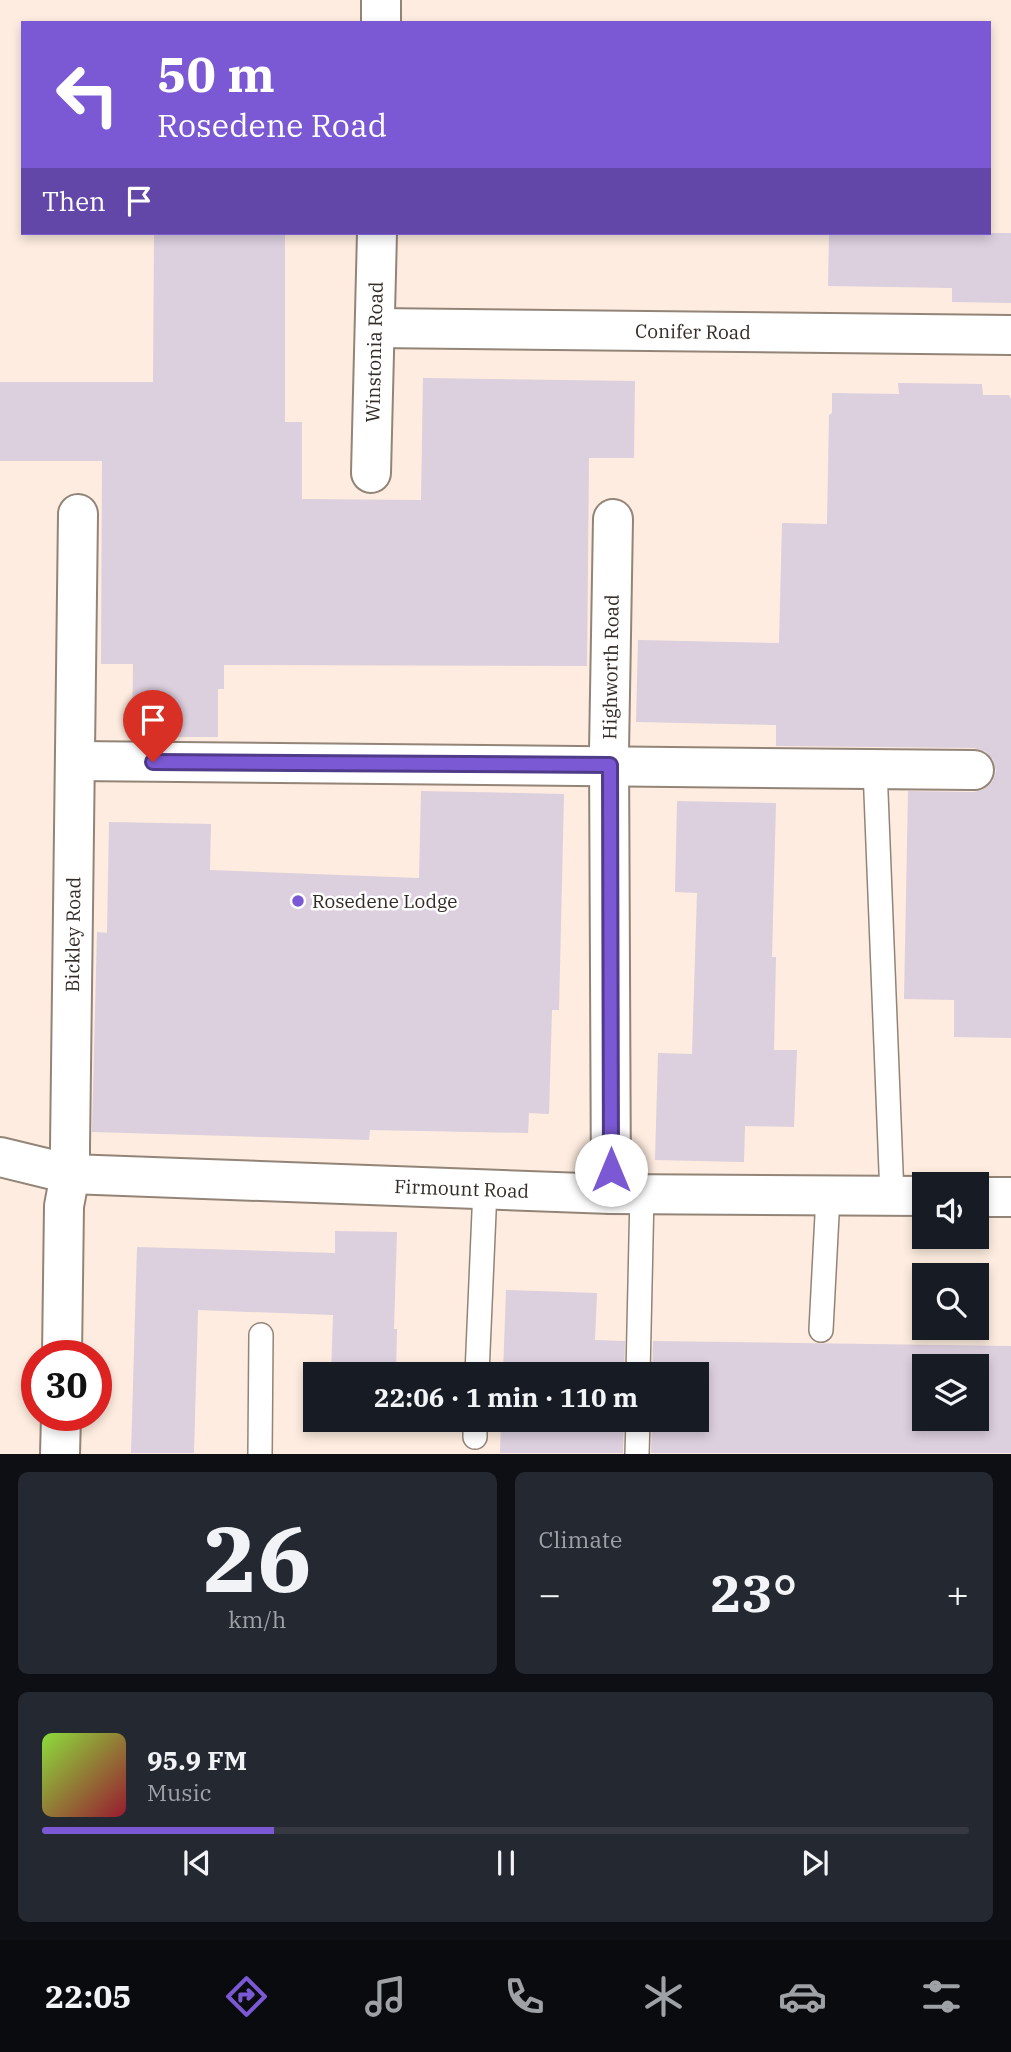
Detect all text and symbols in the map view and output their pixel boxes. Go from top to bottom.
text: 50 m [157,42,275,105]
icon: left [42,49,133,140]
text: Rosedene Road [157,104,387,146]
icon: arrive [120,182,158,220]
text: Then [42,184,106,218]
street label: Winstonia Road [360,281,388,423]
street label: Conifer Road [635,319,751,344]
street label: Highworth Road [597,594,624,740]
pin [123,690,183,762]
icon: arrive [134,701,172,739]
street label: Bickley Road [60,877,85,992]
place label: Rosedene Lodge [312,889,457,913]
marker: Rosedene Lodge [290,893,306,909]
position arrow [574,1133,648,1207]
map controls [912,1172,989,1431]
button: sound [912,1172,989,1249]
street label: Firmount Road [394,1174,530,1203]
button: search [912,1263,989,1340]
speed limit sign: 30 [21,1340,112,1431]
button: layers [912,1354,989,1431]
text: 22:06 · 1 min · 110 m [374,1380,638,1414]
text: 26 [203,1499,312,1617]
text: Climate [539,1524,622,1554]
text: 23° [710,1559,797,1626]
text: − [539,1569,561,1618]
text: + [946,1569,969,1618]
text: km/h [228,1604,286,1634]
text: 95.9 FM [147,1743,247,1777]
text: Music [147,1777,212,1807]
icon: previous [178,1844,216,1882]
icon: pause [487,1844,525,1882]
icon: next [796,1844,834,1882]
icon: directions [222,1972,271,2021]
icon: music [361,1972,410,2021]
icon: phone [500,1972,549,2021]
icon: climate [639,1972,688,2021]
icon: car [778,1972,827,2021]
icon: filters [917,1972,966,2021]
text: 22:05 [45,1975,132,2017]

